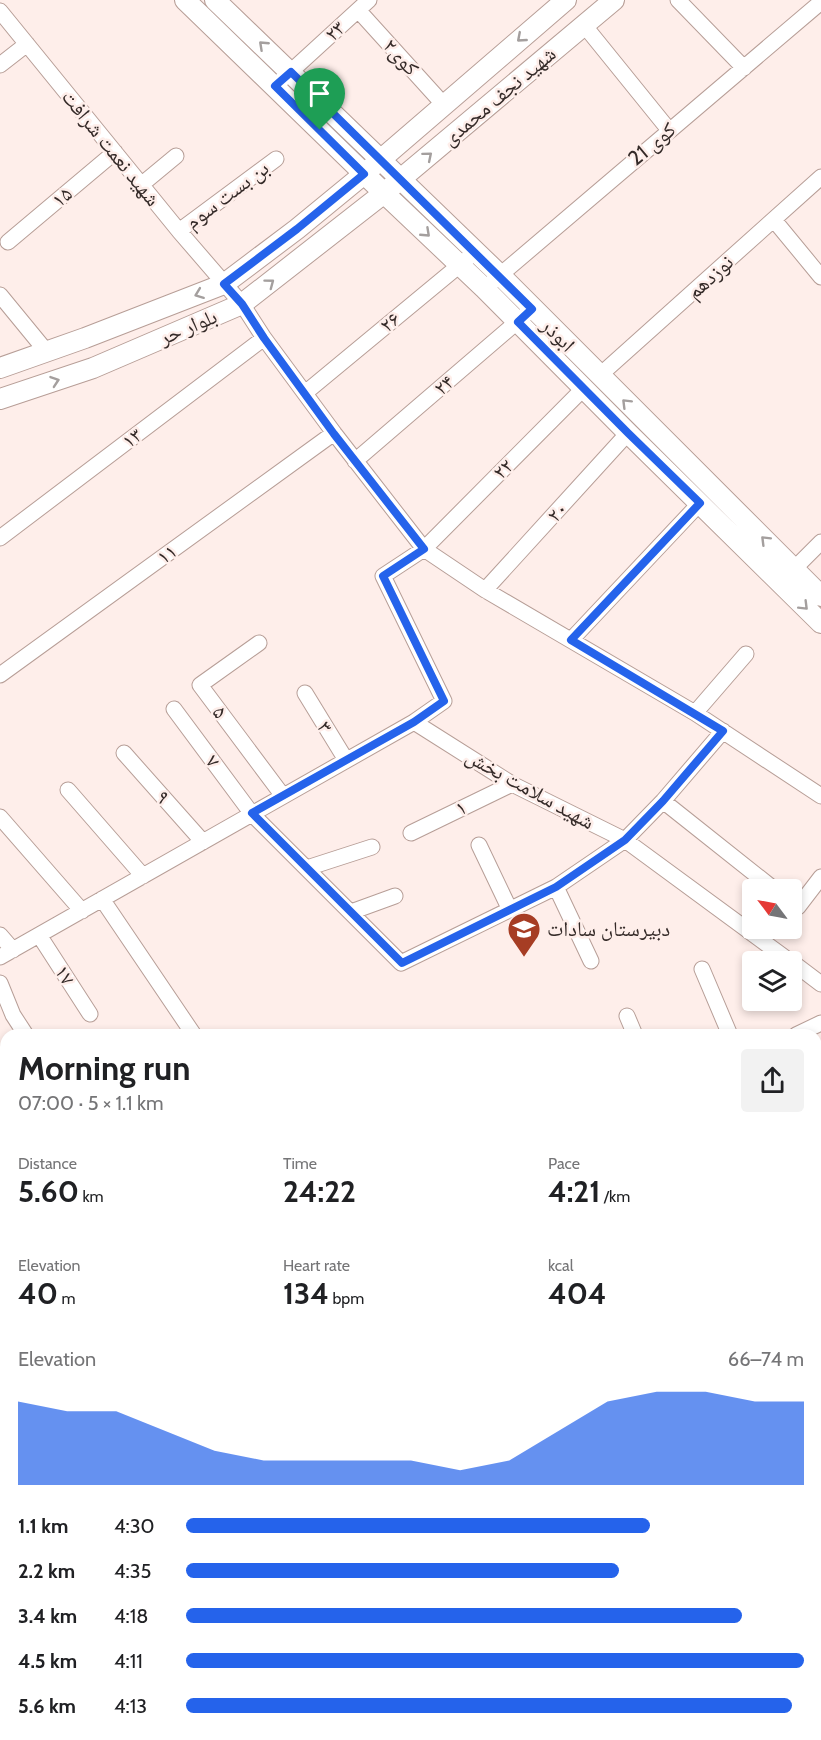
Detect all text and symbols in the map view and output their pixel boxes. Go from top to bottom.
street label: ۲۳ [319,15,350,46]
one-way arrow [517,31,528,42]
street label: کوی۲ [378,33,425,80]
one-way arrow [259,41,269,52]
street label: شهید نجف محمدی [437,41,561,150]
pin [294,68,345,130]
icon: arrive [303,77,336,110]
street label: شهید نعمت شرافت [57,85,166,211]
street label: کوی 21 [623,116,681,171]
one-way arrow [421,152,432,163]
street label: بن بست سوم [180,155,275,236]
street label: ۱۵ [46,181,77,212]
one-way arrow [420,226,430,237]
street label: نوزدهم [681,249,739,306]
one-way arrow [263,279,274,290]
one-way arrow [194,287,205,299]
street label: بلوار حر [154,303,220,350]
street label: ۲۶ [374,306,405,337]
street label: ابوذر [536,312,580,357]
street label: ۲۴ [428,369,459,400]
one-way arrow [50,376,60,388]
one-way arrow [623,399,634,410]
street label: ۱۳ [117,422,147,453]
street label: ۲۲ [487,453,518,484]
street label: ۲۰ [541,496,572,527]
one-way arrow [761,536,772,547]
street label: ۱۱ [152,538,182,569]
one-way arrow [796,599,807,610]
street label: ۵ [208,700,233,723]
street label: ۳ [312,716,339,737]
street label: شهید سلامت بخش [461,743,599,835]
street label: ۷ [201,749,226,772]
street label: ۹ [151,785,176,808]
street label: ۱ [451,794,471,821]
north arrow [742,879,802,939]
map controls [742,879,802,1011]
school or university icon: دبیرستان سادات [506,911,542,958]
place label: دبیرستان سادات [547,916,670,941]
button: layers [742,951,802,1011]
street label: ۱۷ [50,960,81,989]
text: Morning run [18,1048,190,1088]
button: share [741,1049,804,1112]
text: 07:00 · 5 × 1.1 km [18,1091,164,1115]
text: Distance [18,1154,77,1173]
text: Time [283,1154,317,1173]
text: Pace [548,1154,580,1173]
text: 5.60 [18,1173,79,1210]
text: 24:22 [283,1173,356,1210]
text: 4:21 [548,1173,600,1210]
text: km [79,1187,104,1206]
text: /km [600,1187,630,1206]
text: Elevation [18,1256,81,1275]
text: Heart rate [283,1256,350,1275]
text: kcal [548,1256,574,1275]
text: 40 [18,1275,58,1312]
text: 134 [283,1275,329,1312]
text: 404 [548,1275,606,1312]
text: m [58,1289,75,1308]
text: bpm [329,1289,364,1308]
text: Elevation [18,1347,96,1371]
text: 66–74 m [728,1347,804,1371]
text: 1.1 km [18,1514,68,1538]
text: 4:30 [114,1514,155,1538]
text: 2.2 km [18,1559,75,1583]
text: 4:35 [114,1559,151,1583]
text: 3.4 km [18,1604,77,1628]
text: 4:18 [114,1604,148,1628]
text: 4.5 km [18,1649,77,1673]
text: 4:11 [114,1649,143,1673]
text: 5.6 km [18,1694,76,1718]
text: 4:13 [114,1694,147,1718]

